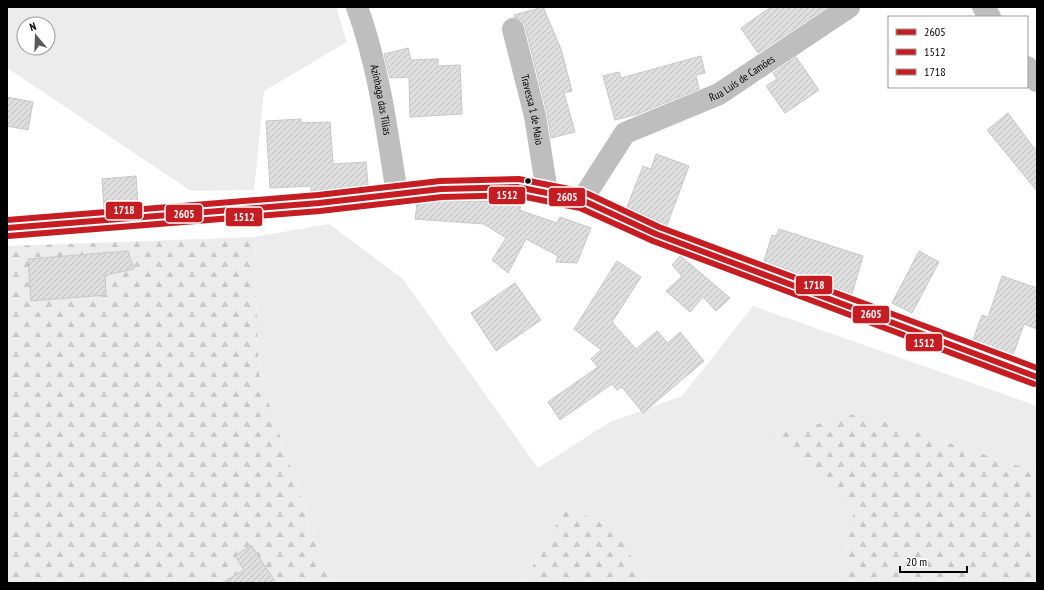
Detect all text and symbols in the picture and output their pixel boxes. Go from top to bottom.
north arrow [16,16,56,56]
legend [888,16,1028,88]
text: N [28,19,38,34]
text: 2605 [924,24,946,39]
text: 1512 [924,44,946,59]
street label: Rua Luís de Camões [707,52,778,104]
street label: Azinhaga das Tílias [367,63,395,136]
text: 1718 [924,64,946,79]
street label: Travessa 1 de Maio [518,73,547,146]
unlabelled marker [523,176,533,186]
line badge: 1512 [488,186,526,205]
line badge: 2605 [548,187,586,207]
text: 1512 [496,188,518,202]
text: 2605 [556,190,578,204]
line badge: 1718 [105,201,143,220]
text: 1718 [113,203,135,217]
line badge: 2605 [165,204,203,223]
text: 2605 [173,207,195,221]
line badge: 1512 [225,207,263,227]
text: 1512 [233,210,255,224]
line badge: 1718 [795,275,833,295]
text: 1718 [803,278,825,292]
line badge: 2605 [852,305,890,324]
text: 2605 [860,307,882,321]
line badge: 1512 [905,333,943,352]
text: 1512 [913,336,935,350]
scale bar [900,548,967,574]
text: 20 m [906,554,927,569]

